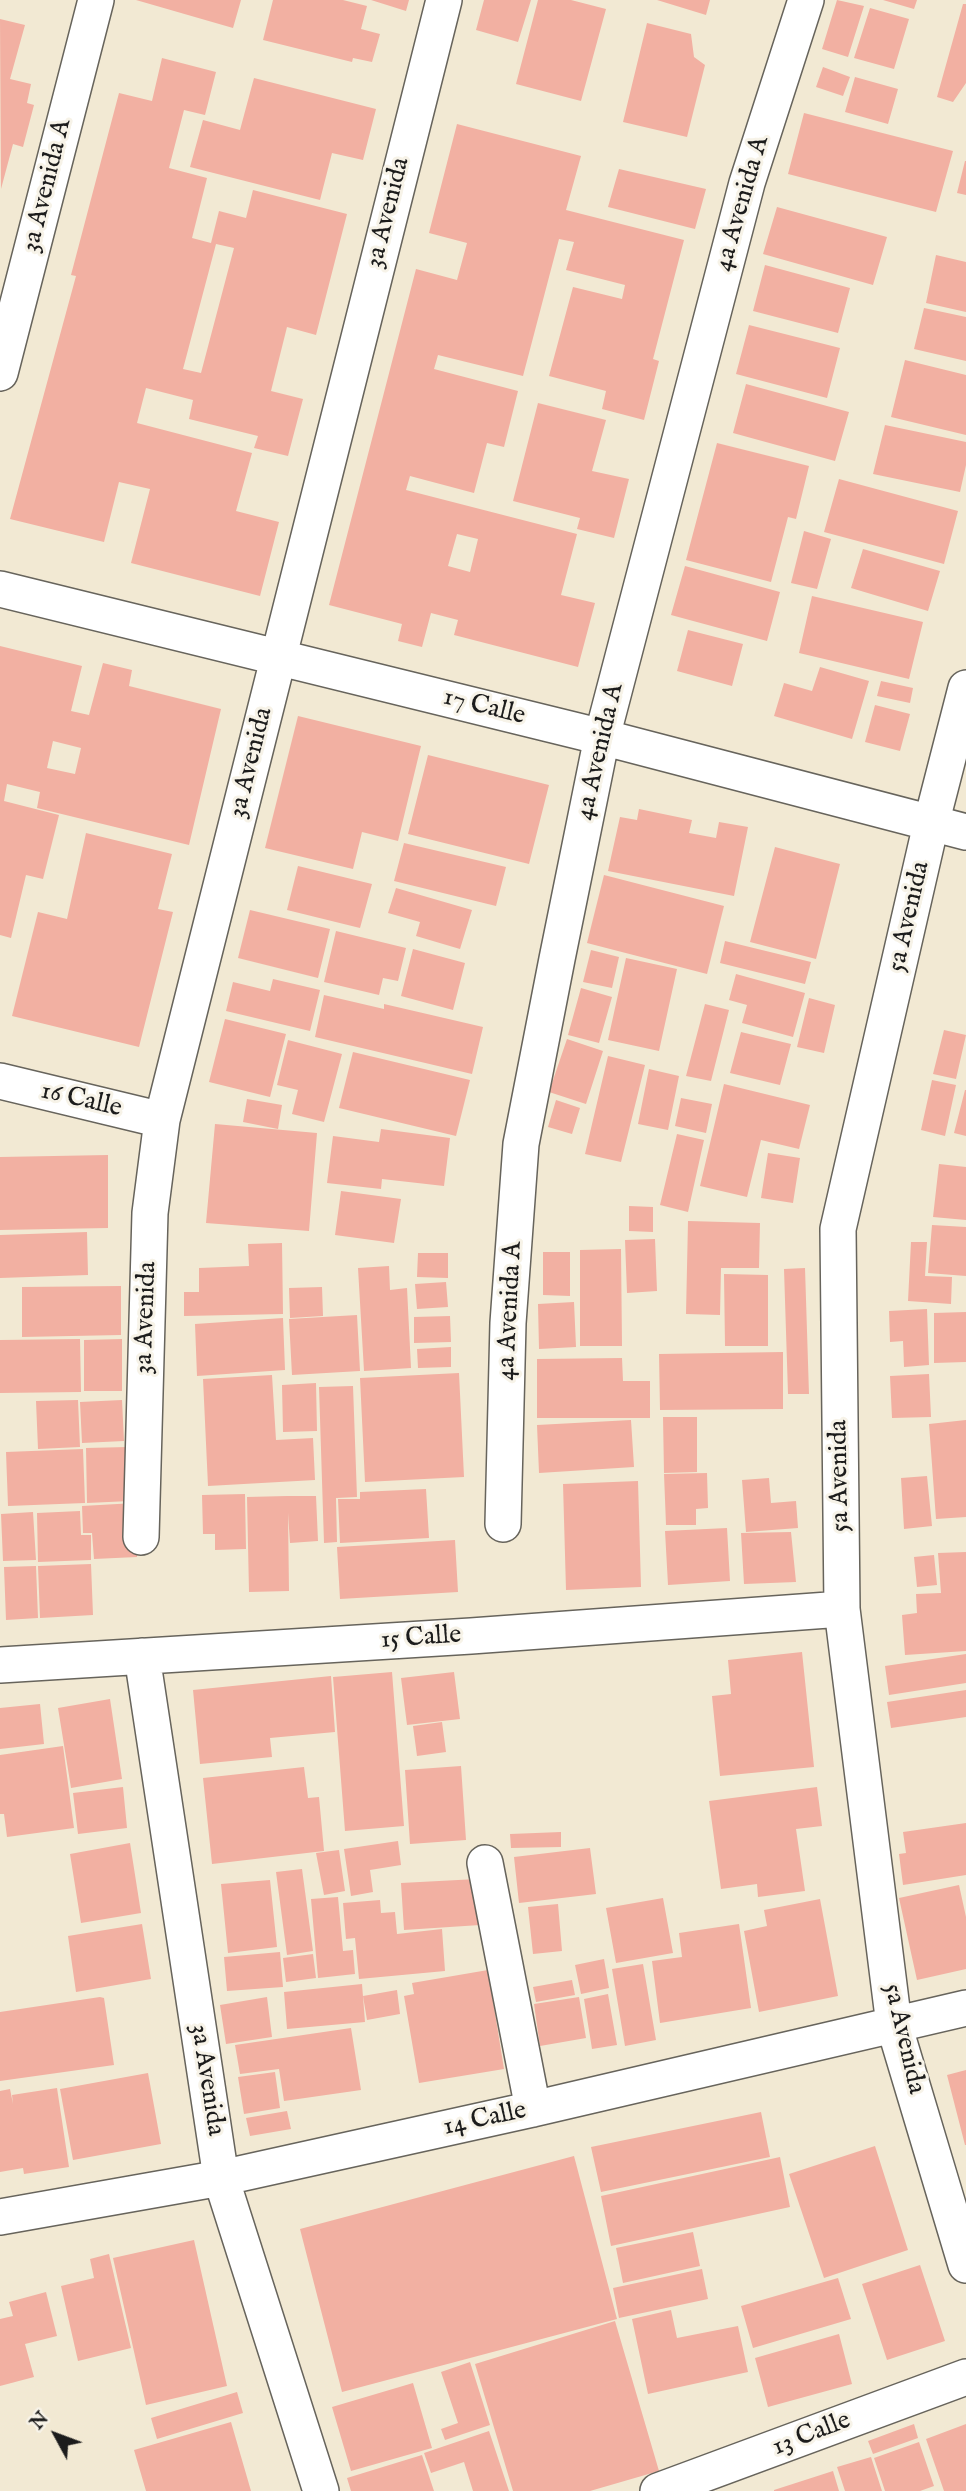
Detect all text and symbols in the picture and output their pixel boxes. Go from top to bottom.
street label: 3a Avenida A [16,116,80,256]
street label: 4a Avenida A [709,133,777,275]
street label: 3a Avenida [360,155,418,271]
street label: 4a Avenida A [570,681,632,823]
street label: 17 Calle [440,683,528,733]
street label: 3a Avenida [223,705,281,821]
street label: 5a Avenida [882,859,938,975]
street label: 16 Calle [37,1077,125,1125]
street label: 4a Avenida A [492,1241,530,1381]
street label: 3a Avenida [129,1261,165,1375]
street label: 5a Avenida [824,1419,858,1533]
street label: 15 Calle [380,1621,462,1657]
street label: 5a Avenida [875,1981,931,2097]
street label: 3a Avenida [182,2022,230,2138]
street label: 14 Calle [441,2096,529,2144]
north arrow [21,2400,91,2470]
street label: 13 Calle [769,2406,855,2464]
text: N [26,2407,55,2435]

